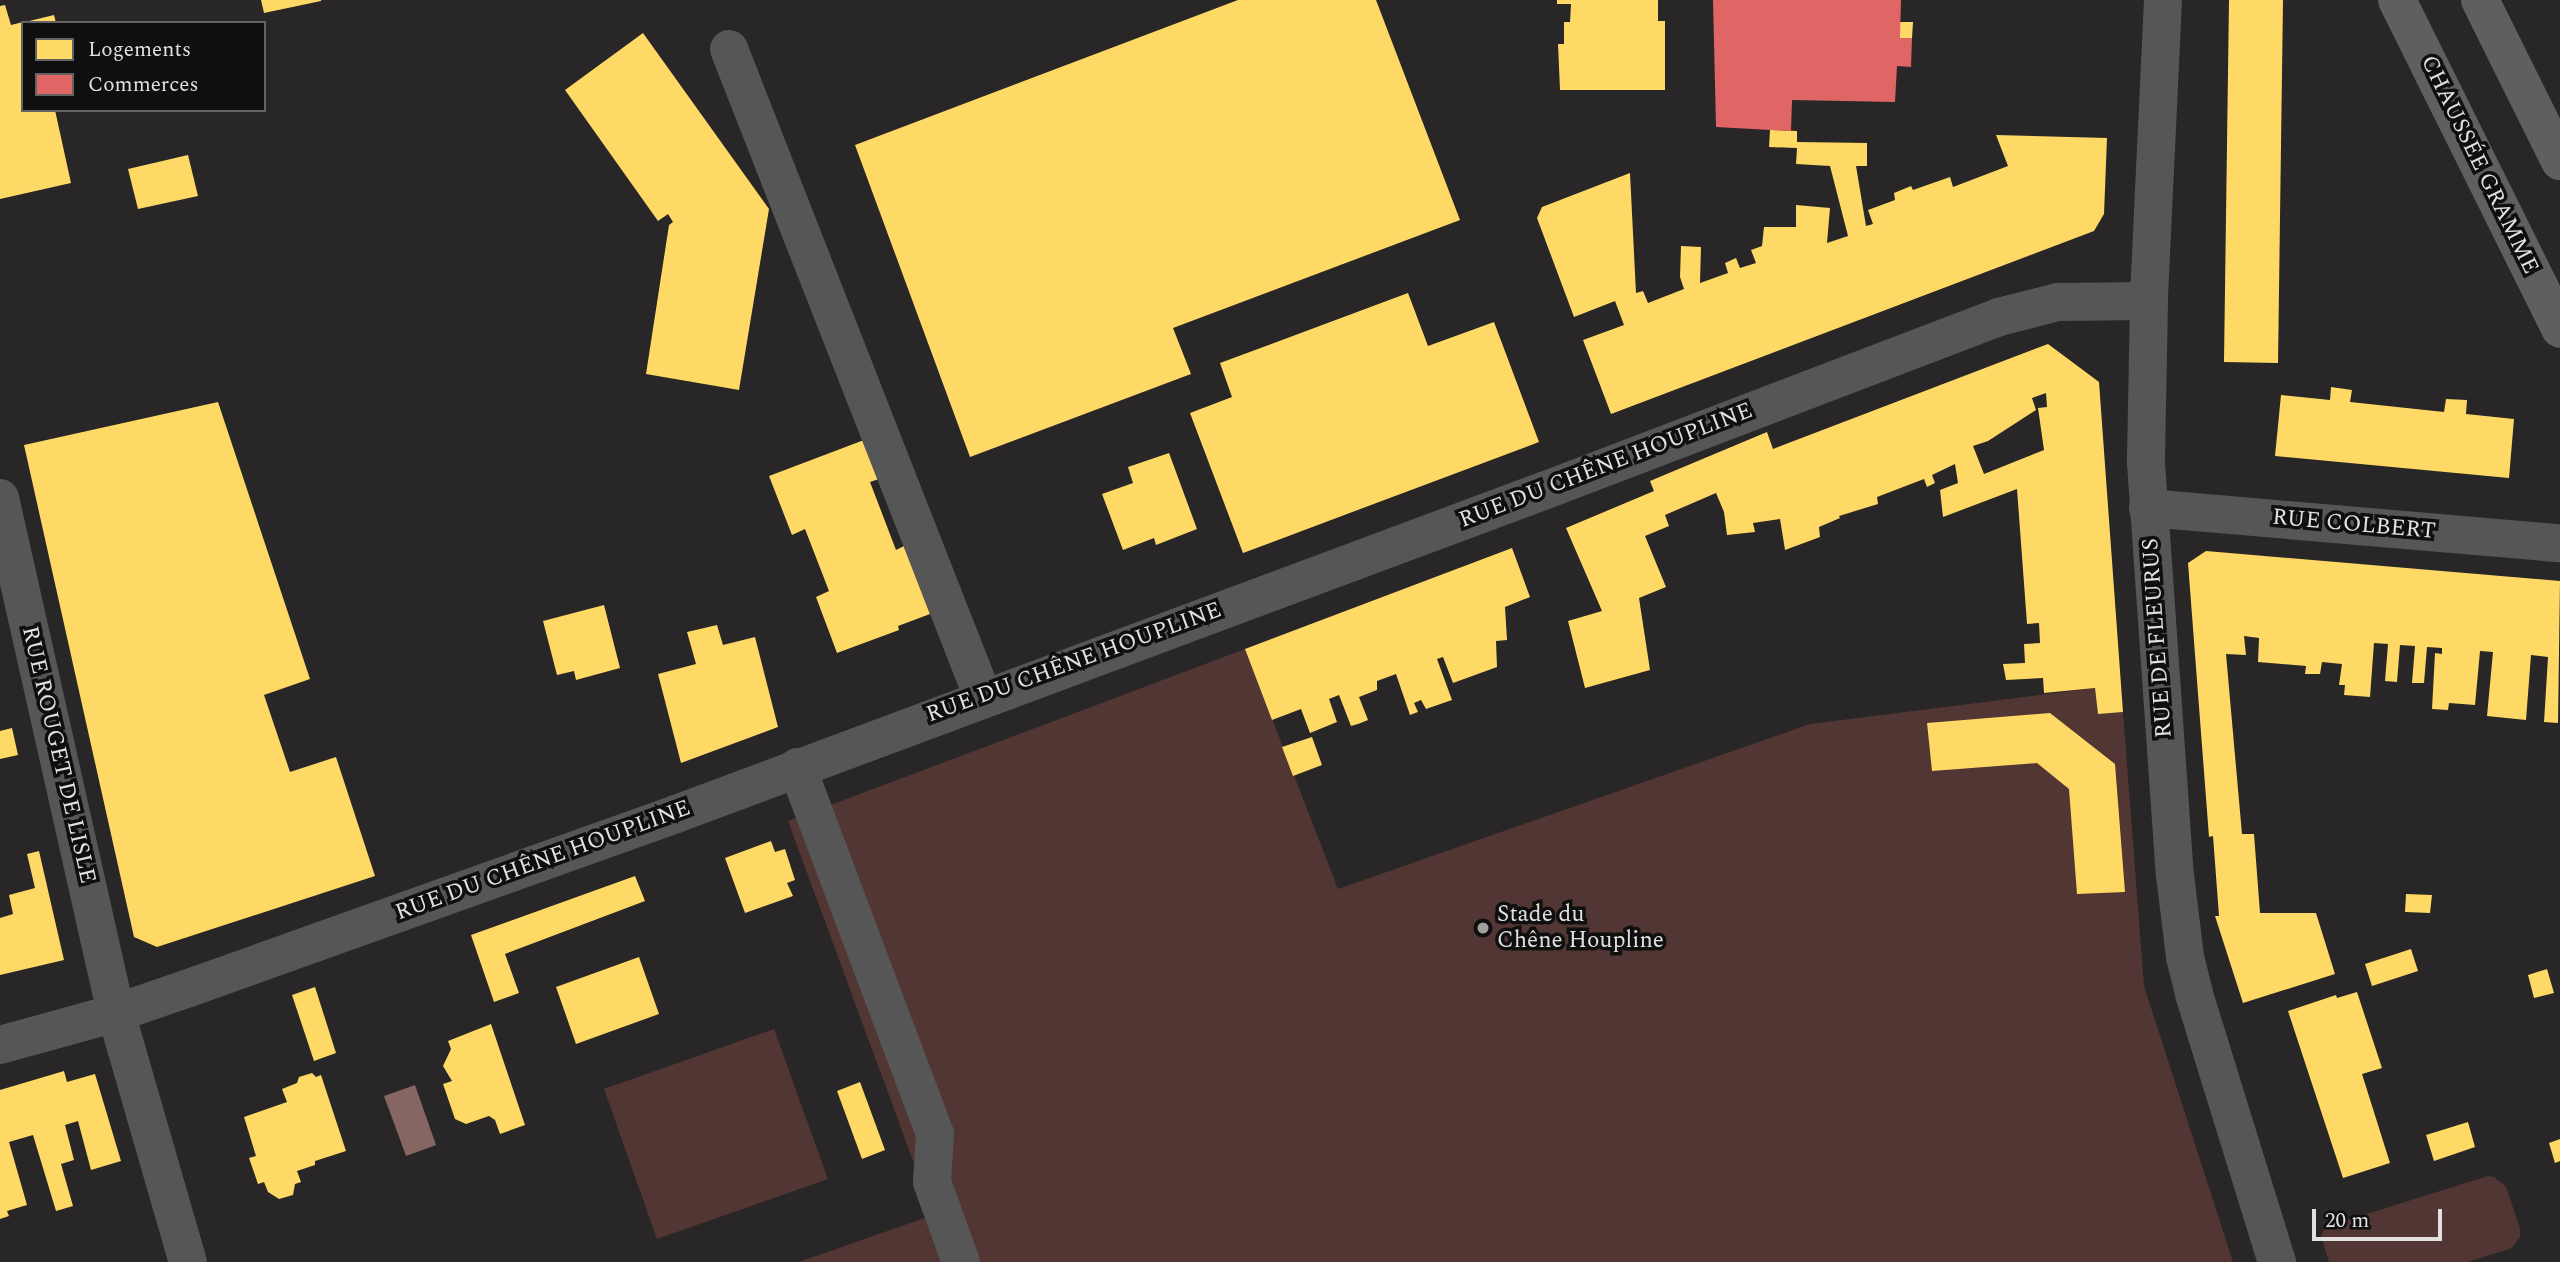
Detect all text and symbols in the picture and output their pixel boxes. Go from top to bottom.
legend [21,21,266,112]
text: Logements [88,34,191,66]
street label: CHAUSSÉE GRAMME [2414,51,2544,279]
text: Commerces [88,69,199,101]
street label: RUE DU CHÊNE HOUPLINE [1455,397,1757,535]
street label: RUE COLBERT [2271,504,2437,546]
street label: RUE DE FLEURUS [2137,537,2179,739]
street label: RUE DU CHÊNE HOUPLINE [923,597,1225,729]
street label: RUE ROUGET DE LISLE [15,624,101,886]
street label: RUE DU CHÊNE HOUPLINE [392,795,694,927]
place label: Stade du Chêne Houpline [1497,901,1664,955]
marker: Stade du Chêne Houpline [1475,920,1491,936]
scale bar [2315,1196,2444,1240]
text: 20 m [2325,1205,2369,1237]

